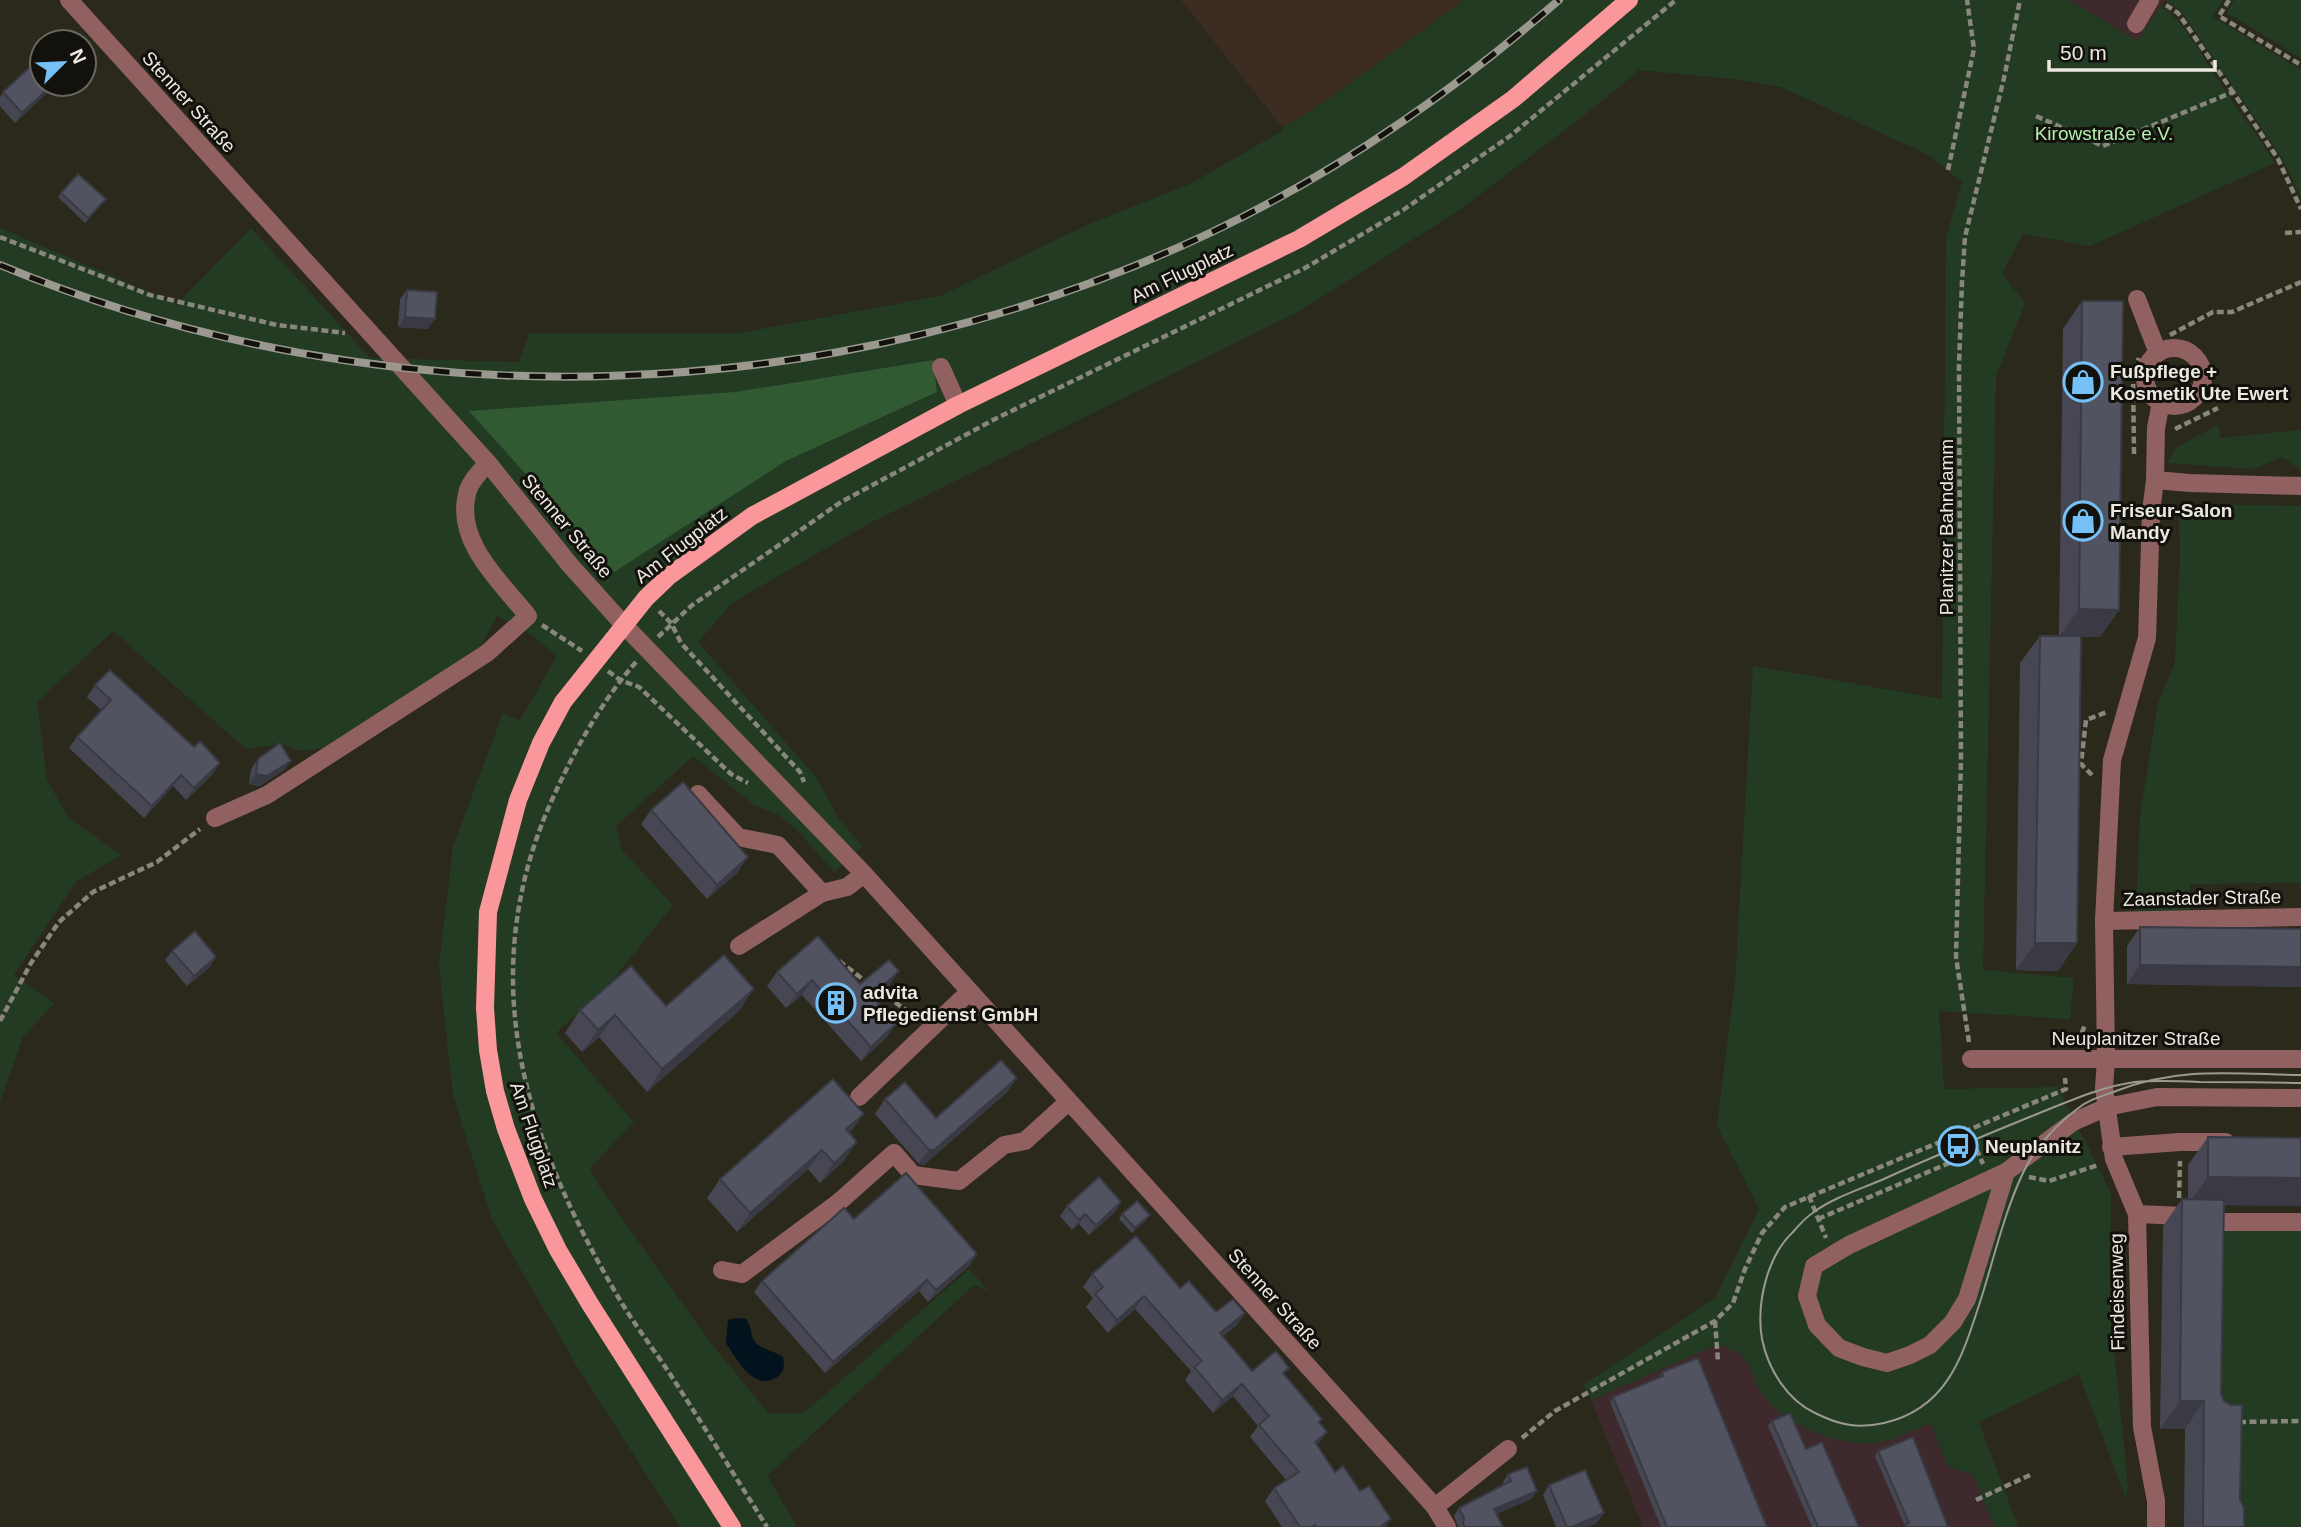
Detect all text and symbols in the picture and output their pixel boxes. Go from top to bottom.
north arrow [28,28,98,98]
scale bar [2049,28,2215,72]
text: 50 m [2060,41,2107,64]
text: N [66,46,90,67]
street label: Stenner Straße [138,47,240,157]
park label: Kirowstraße e.V. [2035,123,2173,144]
street label: Am Flugplatz [1128,239,1236,307]
shop icon: Fußpflege + Kosmetik Ute Ewert [2062,361,2104,403]
place label: Fußpflege + Kosmetik Ute Ewert [2110,361,2289,404]
street label: Planitzer Bahndamm [1936,439,1957,615]
street label: Stenner Straße [518,470,616,582]
shop icon: Friseur-Salon Mandy [2062,500,2104,542]
place label: Friseur-Salon Mandy [2110,500,2232,543]
street label: Am Flugplatz [631,503,731,587]
street label: Zaanstader Straße [2123,886,2281,910]
building icon: advita Pflegedienst GmbH [815,982,857,1024]
place label: advita Pflegedienst GmbH [863,982,1038,1025]
street label: Neuplanitzer Straße [2052,1028,2220,1049]
street label: Am Flugplatz [506,1079,562,1191]
bus stop icon: Neuplanitz [1937,1125,1979,1167]
place label: Neuplanitz [1985,1136,2081,1157]
street label: Findeisenweg [2105,1233,2129,1351]
street label: Stenner Straße [1224,1244,1326,1354]

